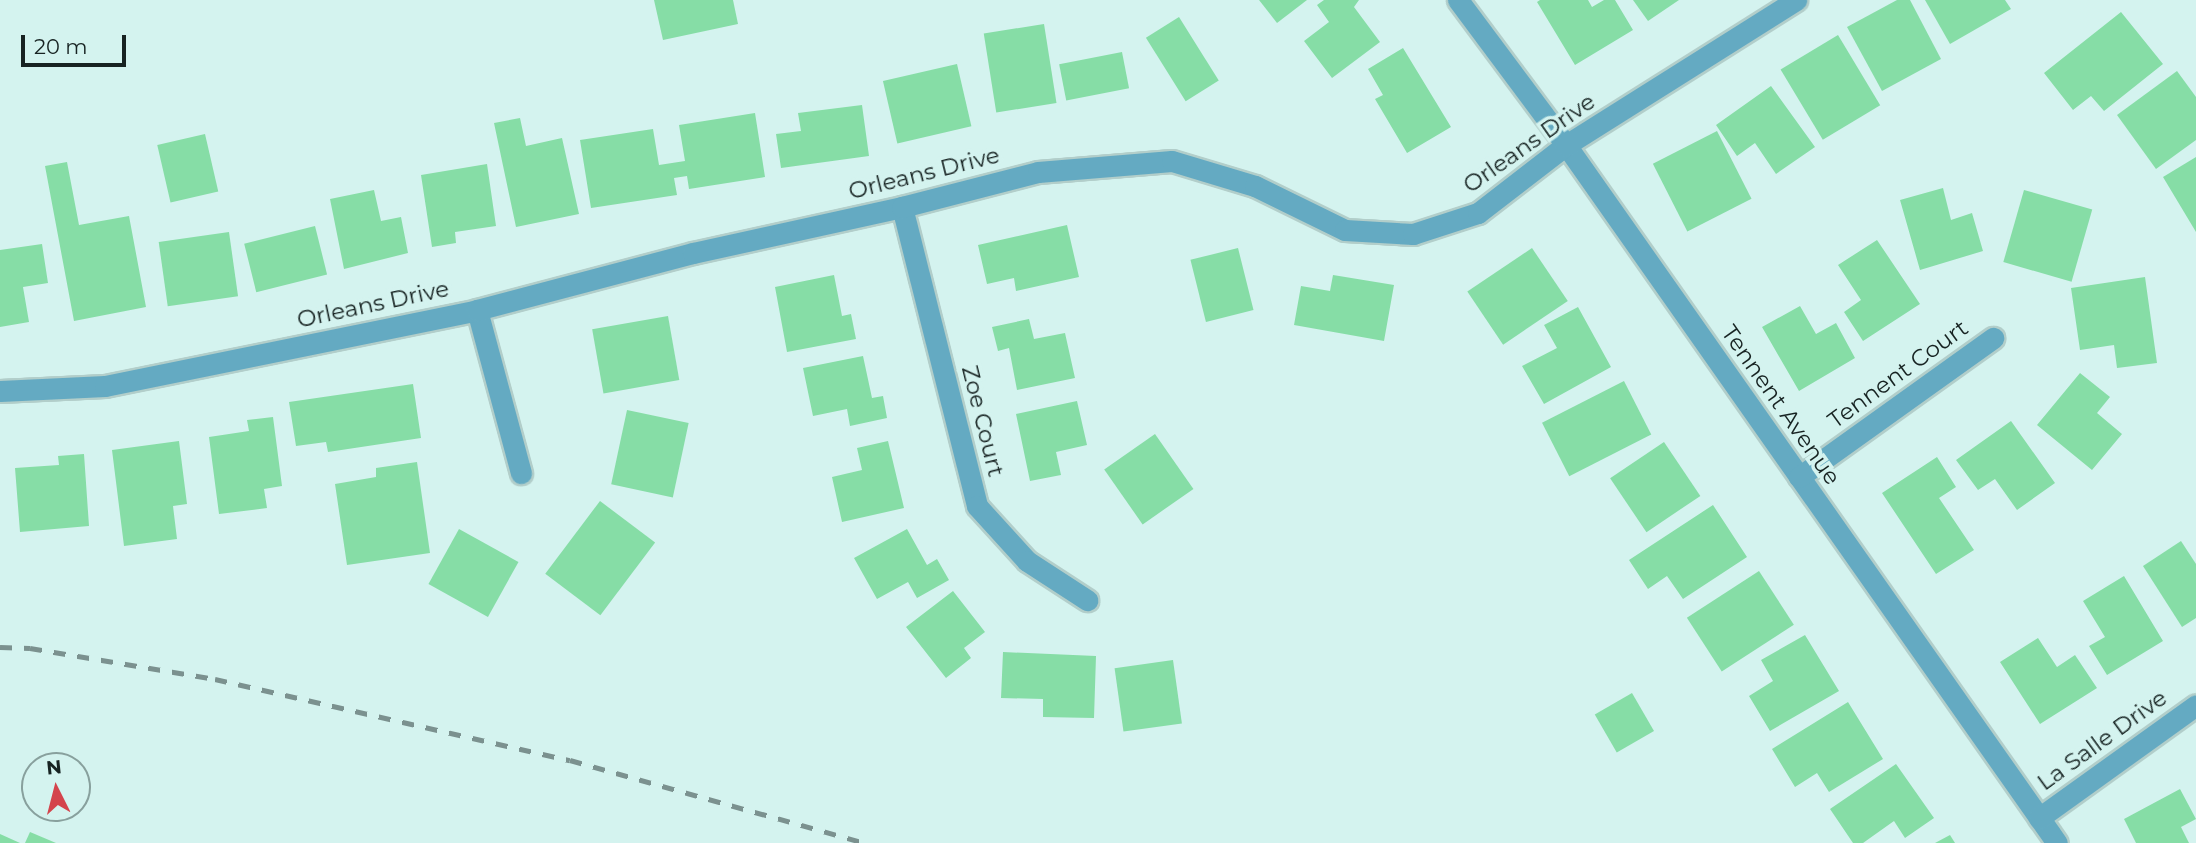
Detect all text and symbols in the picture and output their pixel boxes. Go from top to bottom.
scale bar [24,21,130,65]
text: 20 m [34,34,88,59]
street label: Orleans Drive [1458,87,1600,199]
street label: Orleans Drive [846,141,1002,205]
street label: Orleans Drive [294,274,452,334]
street label: Tennent Court [1823,314,1973,434]
street label: Tennent Avenue [1716,320,1846,490]
street label: Zoe Court [956,363,1010,479]
street label: La Salle Drive [2032,684,2172,796]
north arrow [21,752,91,822]
text: N [45,755,63,780]

